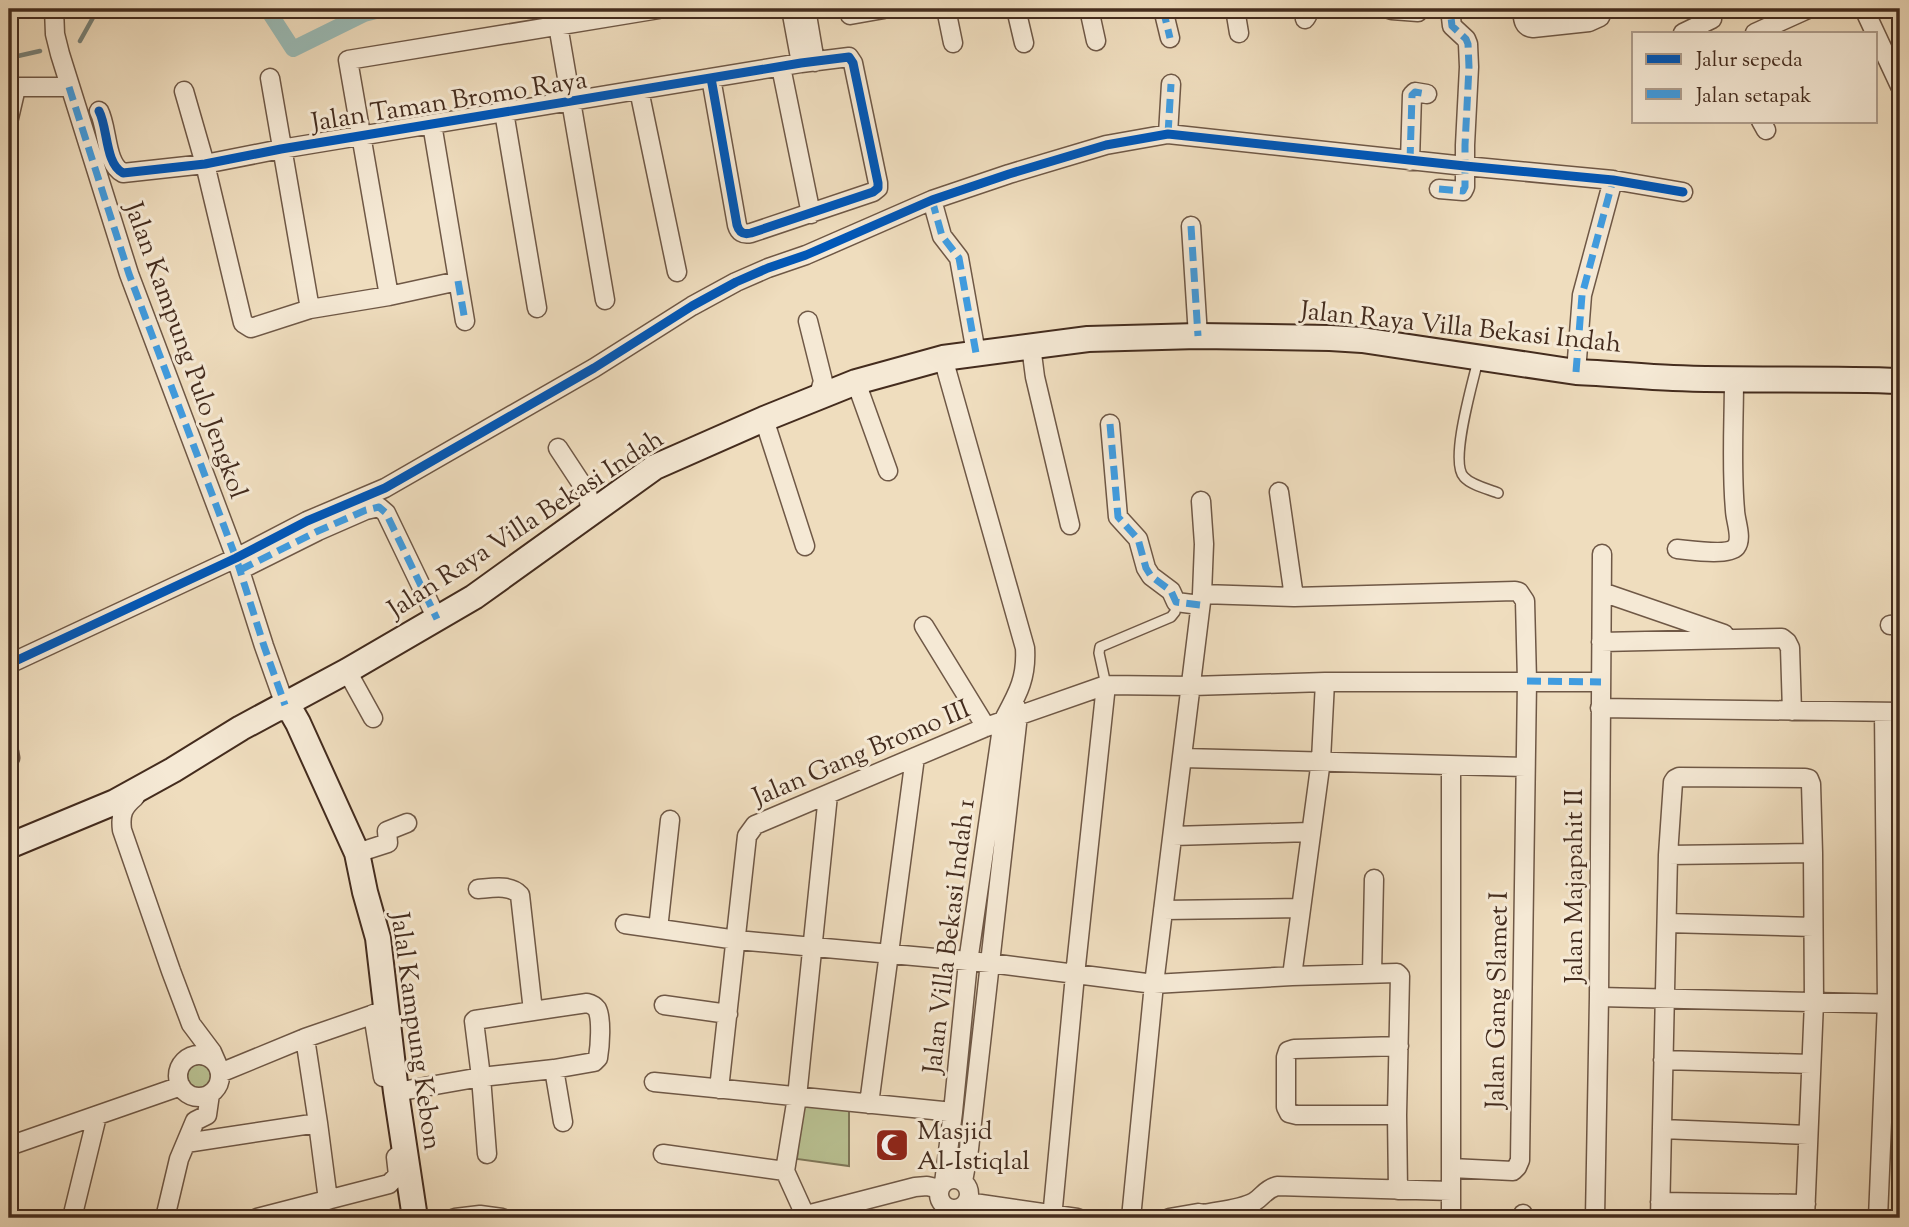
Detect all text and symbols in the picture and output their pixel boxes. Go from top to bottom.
legend [1632,32,1878,122]
text: Jalur sepeda [1695,46,1803,76]
street label: Jalan Taman Bromo Raya [307,62,590,143]
text: Jalan setapak [1695,82,1812,112]
street label: Jalan Kampung Pulo Jengkol [113,196,256,504]
street label: Jalan Raya Villa Bekasi Indah [1296,293,1623,364]
street label: Jalan Raya Villa Bekasi Indah [379,422,672,630]
street label: Jalan Gang Bromo III [746,692,977,818]
street label: Jalan Majapahit II [1557,788,1594,985]
street label: Jalan Villa Bekasi Indah 1 [915,797,986,1078]
street label: Jalan Gang Slamet I [1478,891,1519,1111]
street label: Jalal Kampung Kebon [379,908,450,1153]
place label: Masjid Al-Istiqlal [917,1114,1030,1181]
mosque icon: Masjid Al-Istiqlal [873,1126,911,1164]

